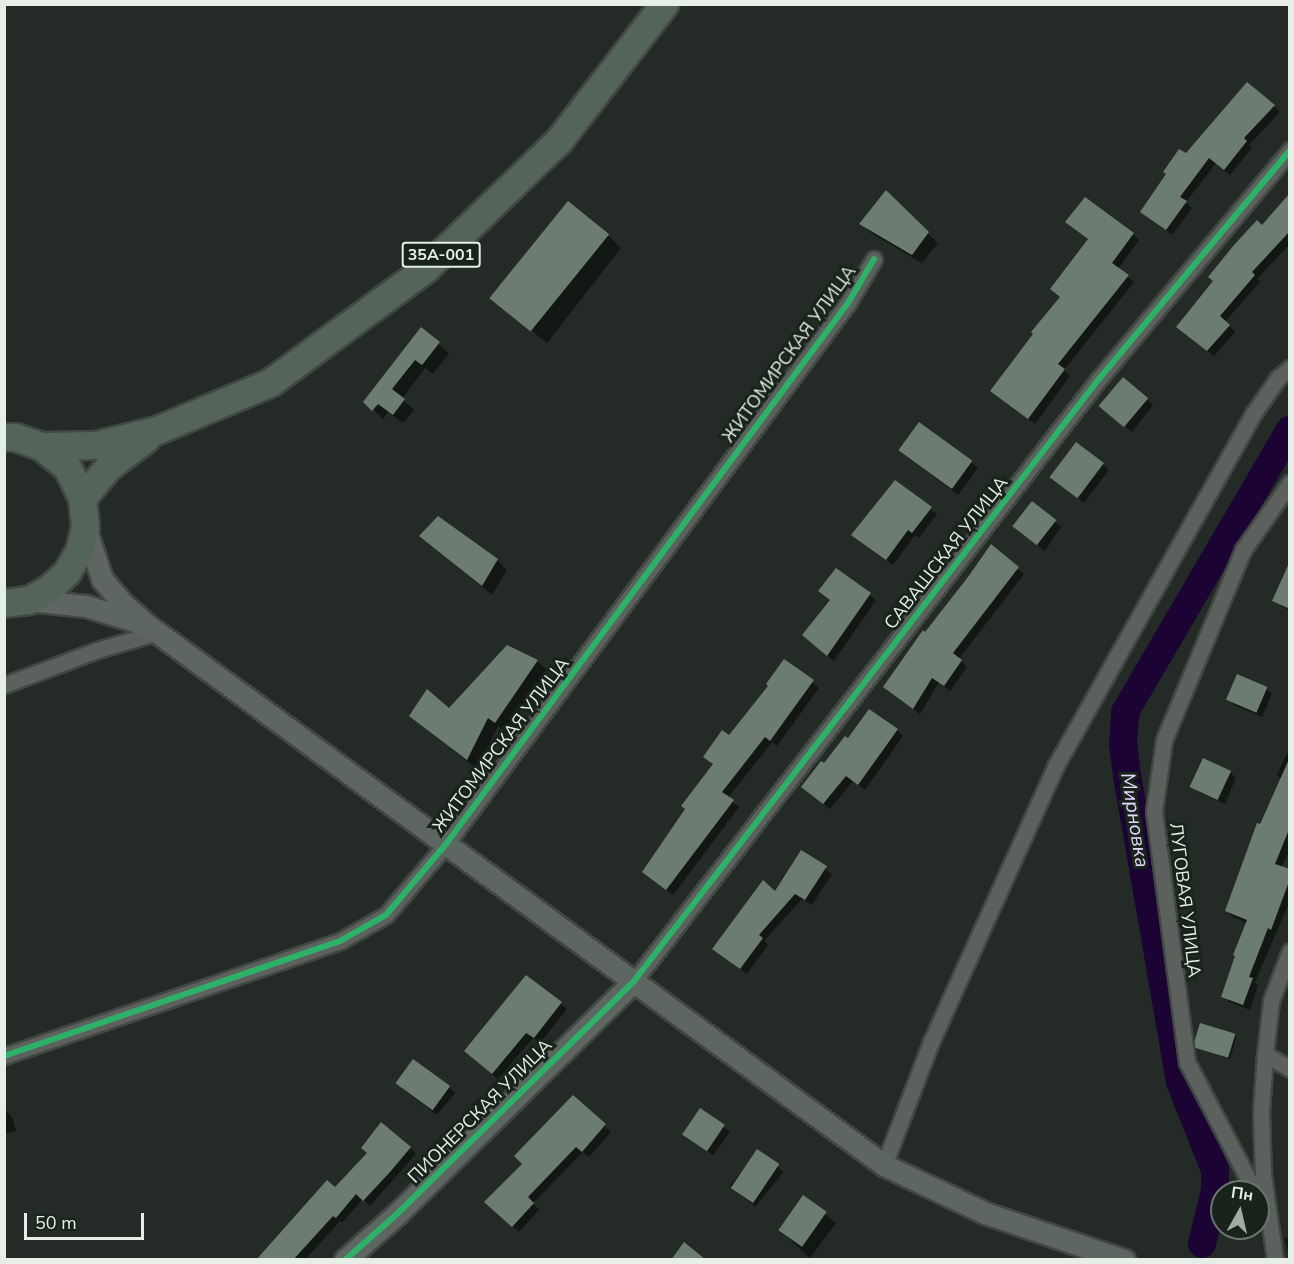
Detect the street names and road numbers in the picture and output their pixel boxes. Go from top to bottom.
road number: 35А-001 [400,242,482,268]
street label: ЖИТОМИРСКАЯ УЛИЦА [718,261,860,447]
street label: САВАШСКАЯ УЛИЦА [880,472,1012,634]
street label: ЖИТОМИРСКАЯ УЛИЦА [428,653,574,837]
street label: ЛУГОВАЯ УЛИЦА [1165,821,1205,979]
street label: ПИОНЕРСКАЯ УЛИЦА [403,1034,557,1188]

